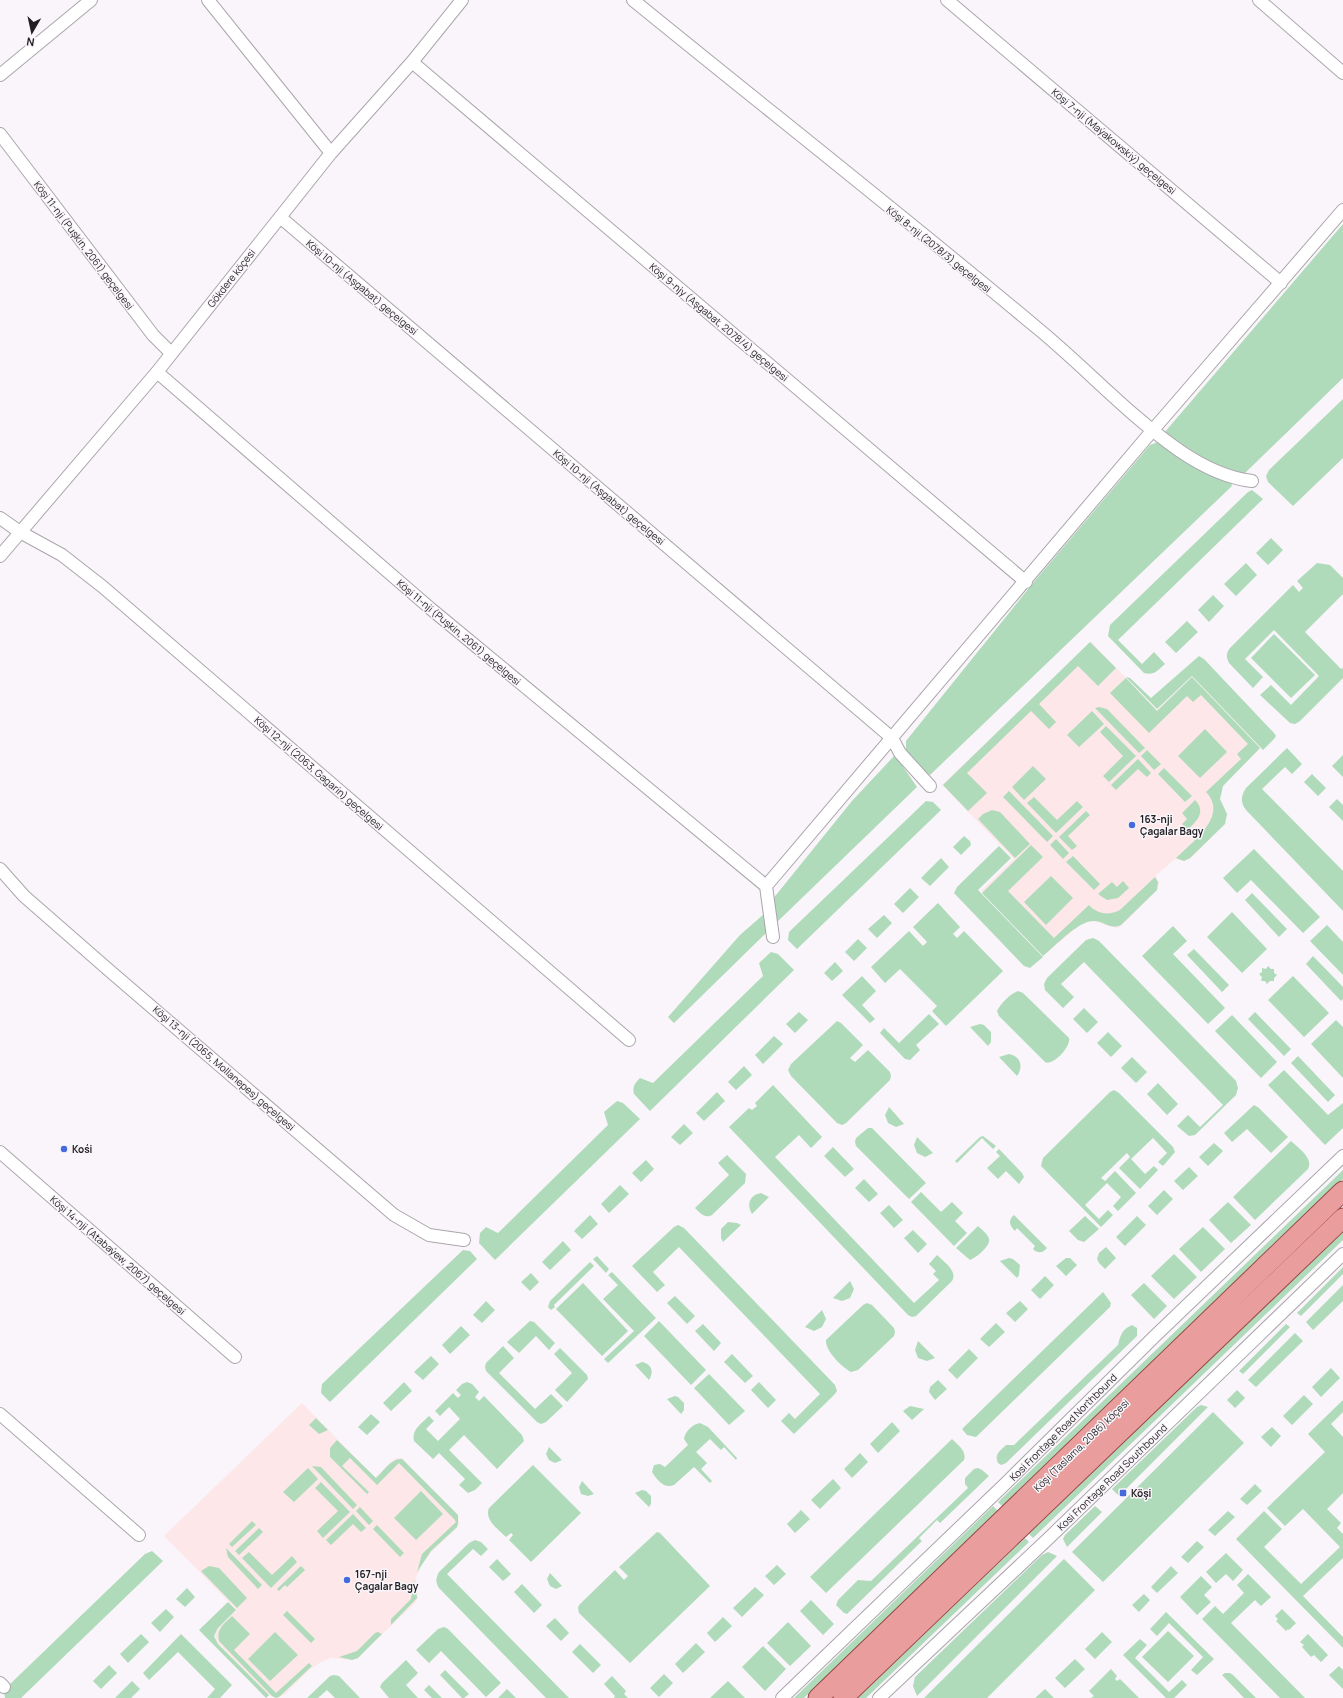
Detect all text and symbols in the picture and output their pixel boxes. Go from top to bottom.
north arrow [12,12,52,52]
text: N [25,34,35,50]
street label: Köşi 7-nji (Maýakowskiý) geçelgesi [1049,85,1179,197]
street label: Köşi 11-nji (Puşkin, 2061) geçelgesi [31,178,137,312]
street label: Köşi 8-nji (2078/3) geçelgesi [884,202,994,296]
street label: Köşi 10-nji (Aşgabat) geçelgesi [303,236,421,338]
street label: Gökdere köçesi [204,246,258,310]
street label: Köşi 9-njy (Aşgabat, 2078/4) geçelgesi [647,260,791,384]
street label: Köşi 10-nji (Aşgabat) geçelgesi [550,446,668,548]
street label: Köşi 11-nji (Puşkin, 2061) geçelgesi [394,576,524,688]
street label: Köşi 12-nji (2063, Gagarin) geçelgesi [251,713,387,833]
place label: 163-nji Çagalar Bagy [1140,812,1204,838]
marker: 163-nji Çagalar Bagy [1127,820,1137,830]
street label: Köşi 13-nji (2065, Mollanepes) geçelgesi [150,1002,298,1134]
place label: Kośi [72,1142,92,1156]
marker: Kośi [59,1144,69,1154]
street label: Köşi 14-nji (Atabaýew, 2067) geçelgesi [47,1192,189,1318]
street label: Kosi Frontage Road Northbound [1006,1370,1120,1484]
street label: Köşi (Taslama, 2086) köçesi [1030,1396,1132,1494]
street label: Kosi Frontage Road Southbound [1054,1421,1170,1533]
place label: Köşi [1131,1486,1151,1500]
marker: Köşi [1118,1488,1128,1498]
place label: 167-nji Çagalar Bagy [355,1567,419,1593]
marker: 167-nji Çagalar Bagy [342,1575,352,1585]

